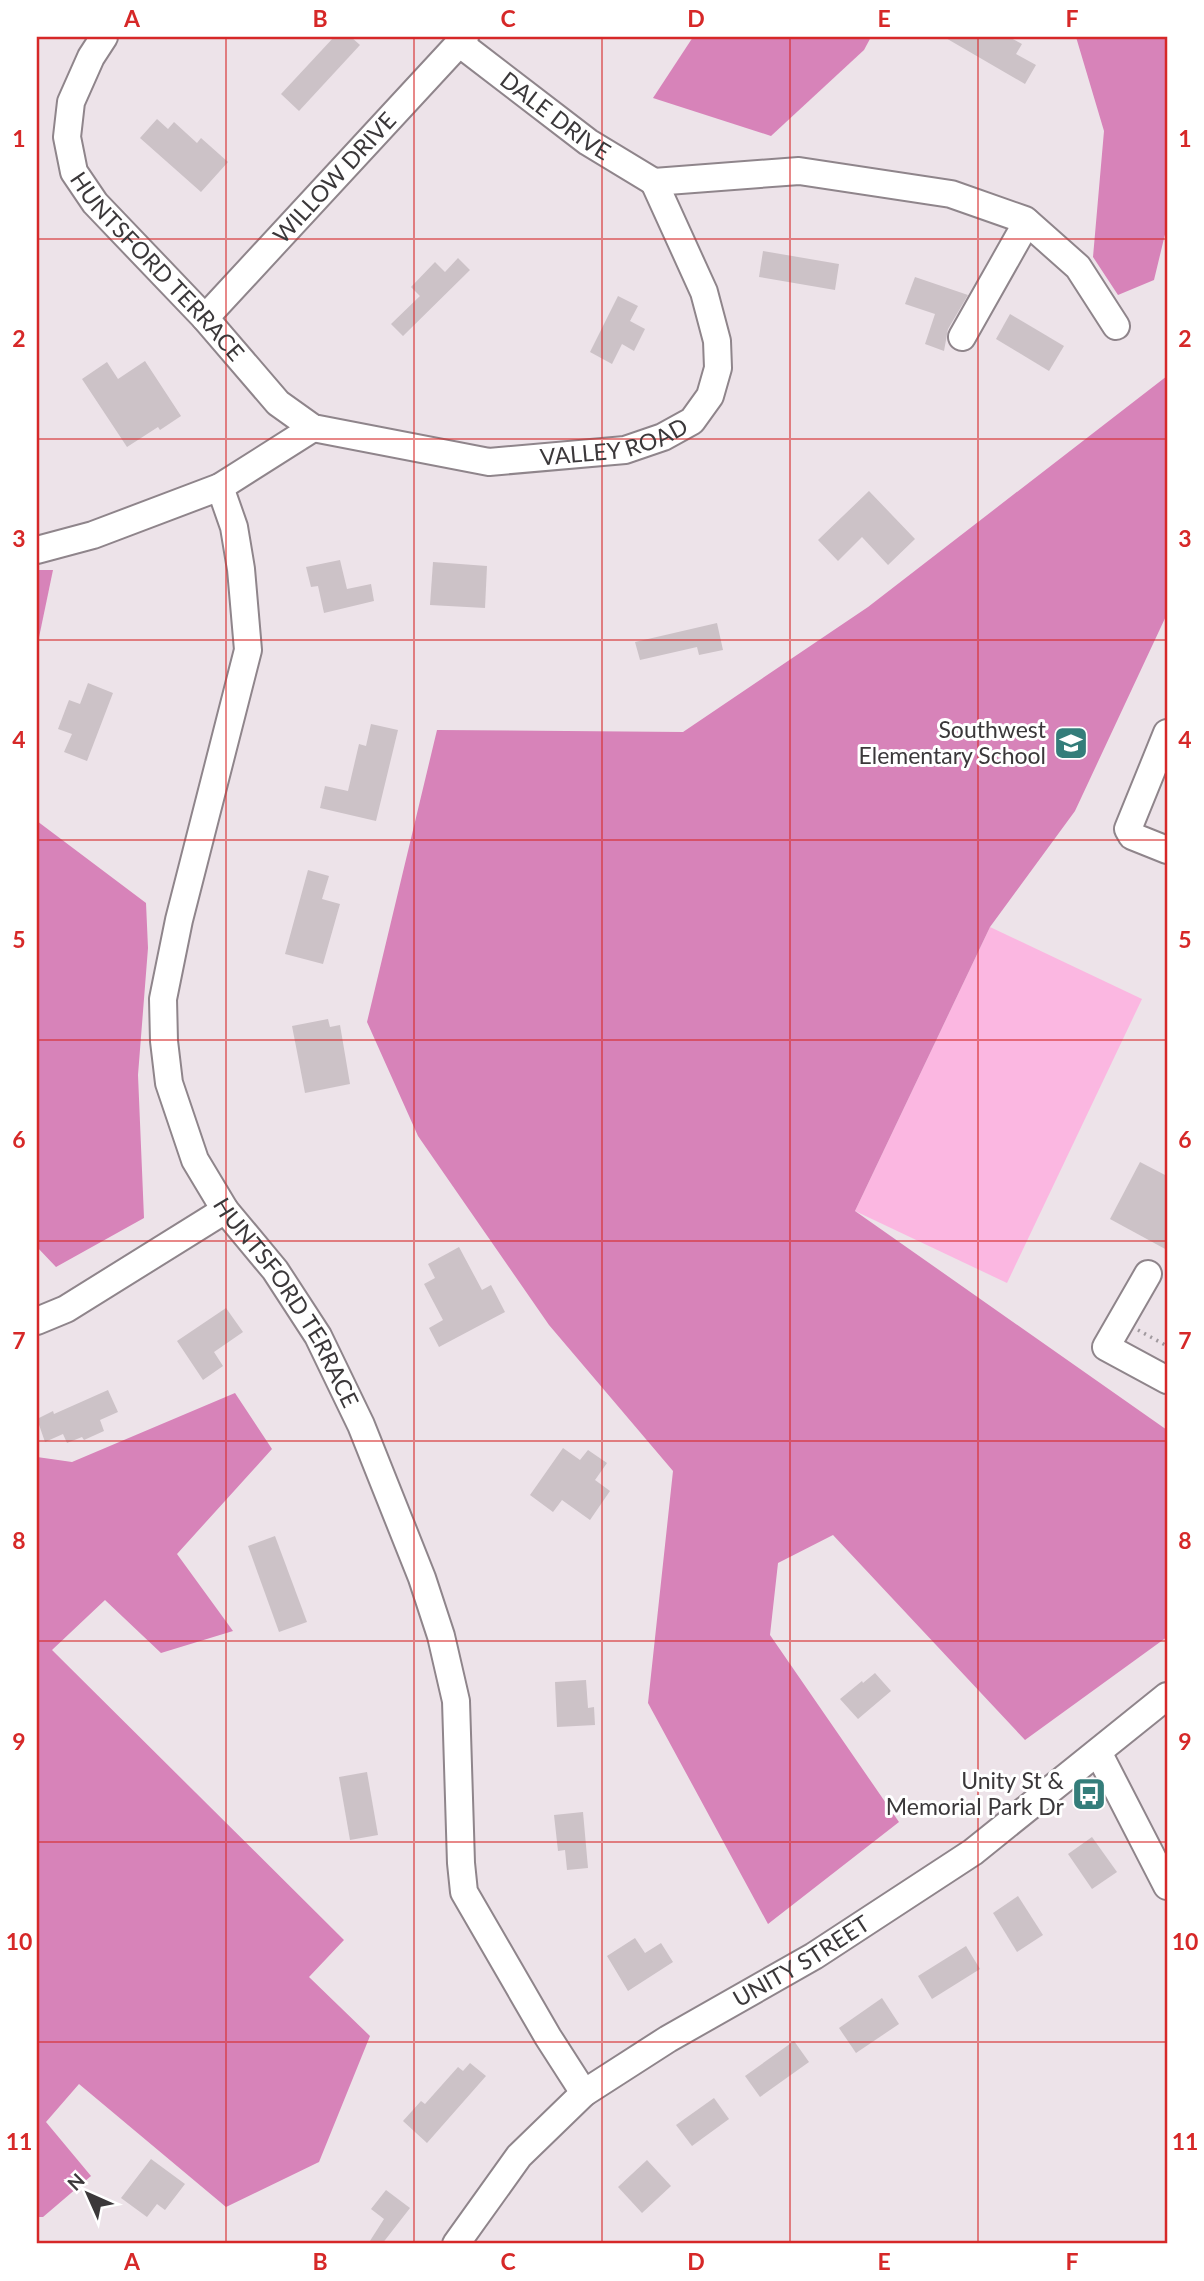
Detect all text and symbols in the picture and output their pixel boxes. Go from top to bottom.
text: A [123,4,141,32]
text: B [312,4,328,32]
text: C [500,4,516,32]
text: D [687,4,705,32]
text: E [877,4,891,32]
text: F [1065,4,1079,32]
street label: DALE DRIVE [495,65,616,165]
street label: WILLOW DRIVE [267,106,401,248]
text: 1 [12,124,26,152]
text: 1 [1178,124,1192,152]
street label: HUNTSFORD TERRACE [65,166,251,366]
text: 2 [12,324,26,352]
text: 2 [1178,324,1192,352]
street label: VALLEY ROAD [539,411,692,470]
text: 3 [12,524,26,552]
text: 3 [1178,524,1192,552]
place label: Southwest Elementary School [859,715,1047,769]
school or university icon: Southwest Elementary School [1052,724,1090,762]
text: 4 [12,725,26,753]
text: 4 [1178,725,1192,753]
text: 5 [12,925,26,953]
text: 5 [1178,925,1192,953]
text: 6 [12,1125,26,1153]
text: 6 [1178,1125,1192,1153]
street label: HUNTSFORD TERRACE [208,1192,365,1412]
text: 7 [12,1326,26,1354]
text: 7 [1178,1326,1192,1354]
text: 8 [12,1526,26,1554]
text: 8 [1178,1526,1192,1554]
text: 9 [12,1727,26,1755]
text: 9 [1178,1727,1192,1755]
place label: Unity St & Memorial Park Dr [886,1766,1065,1820]
bus stop icon: Unity St & Memorial Park Dr [1070,1775,1108,1813]
street label: UNITY STREET [728,1908,875,2012]
text: 10 [6,1927,32,1955]
text: 10 [1172,1927,1198,1955]
text: 11 [6,2127,32,2155]
text: 11 [1172,2127,1198,2155]
north arrow [52,2158,122,2228]
text: N [62,2168,89,2195]
text: A [123,2247,141,2275]
text: B [312,2247,328,2275]
text: C [500,2247,516,2275]
text: D [687,2247,705,2275]
text: E [877,2247,891,2275]
text: F [1065,2247,1079,2275]

